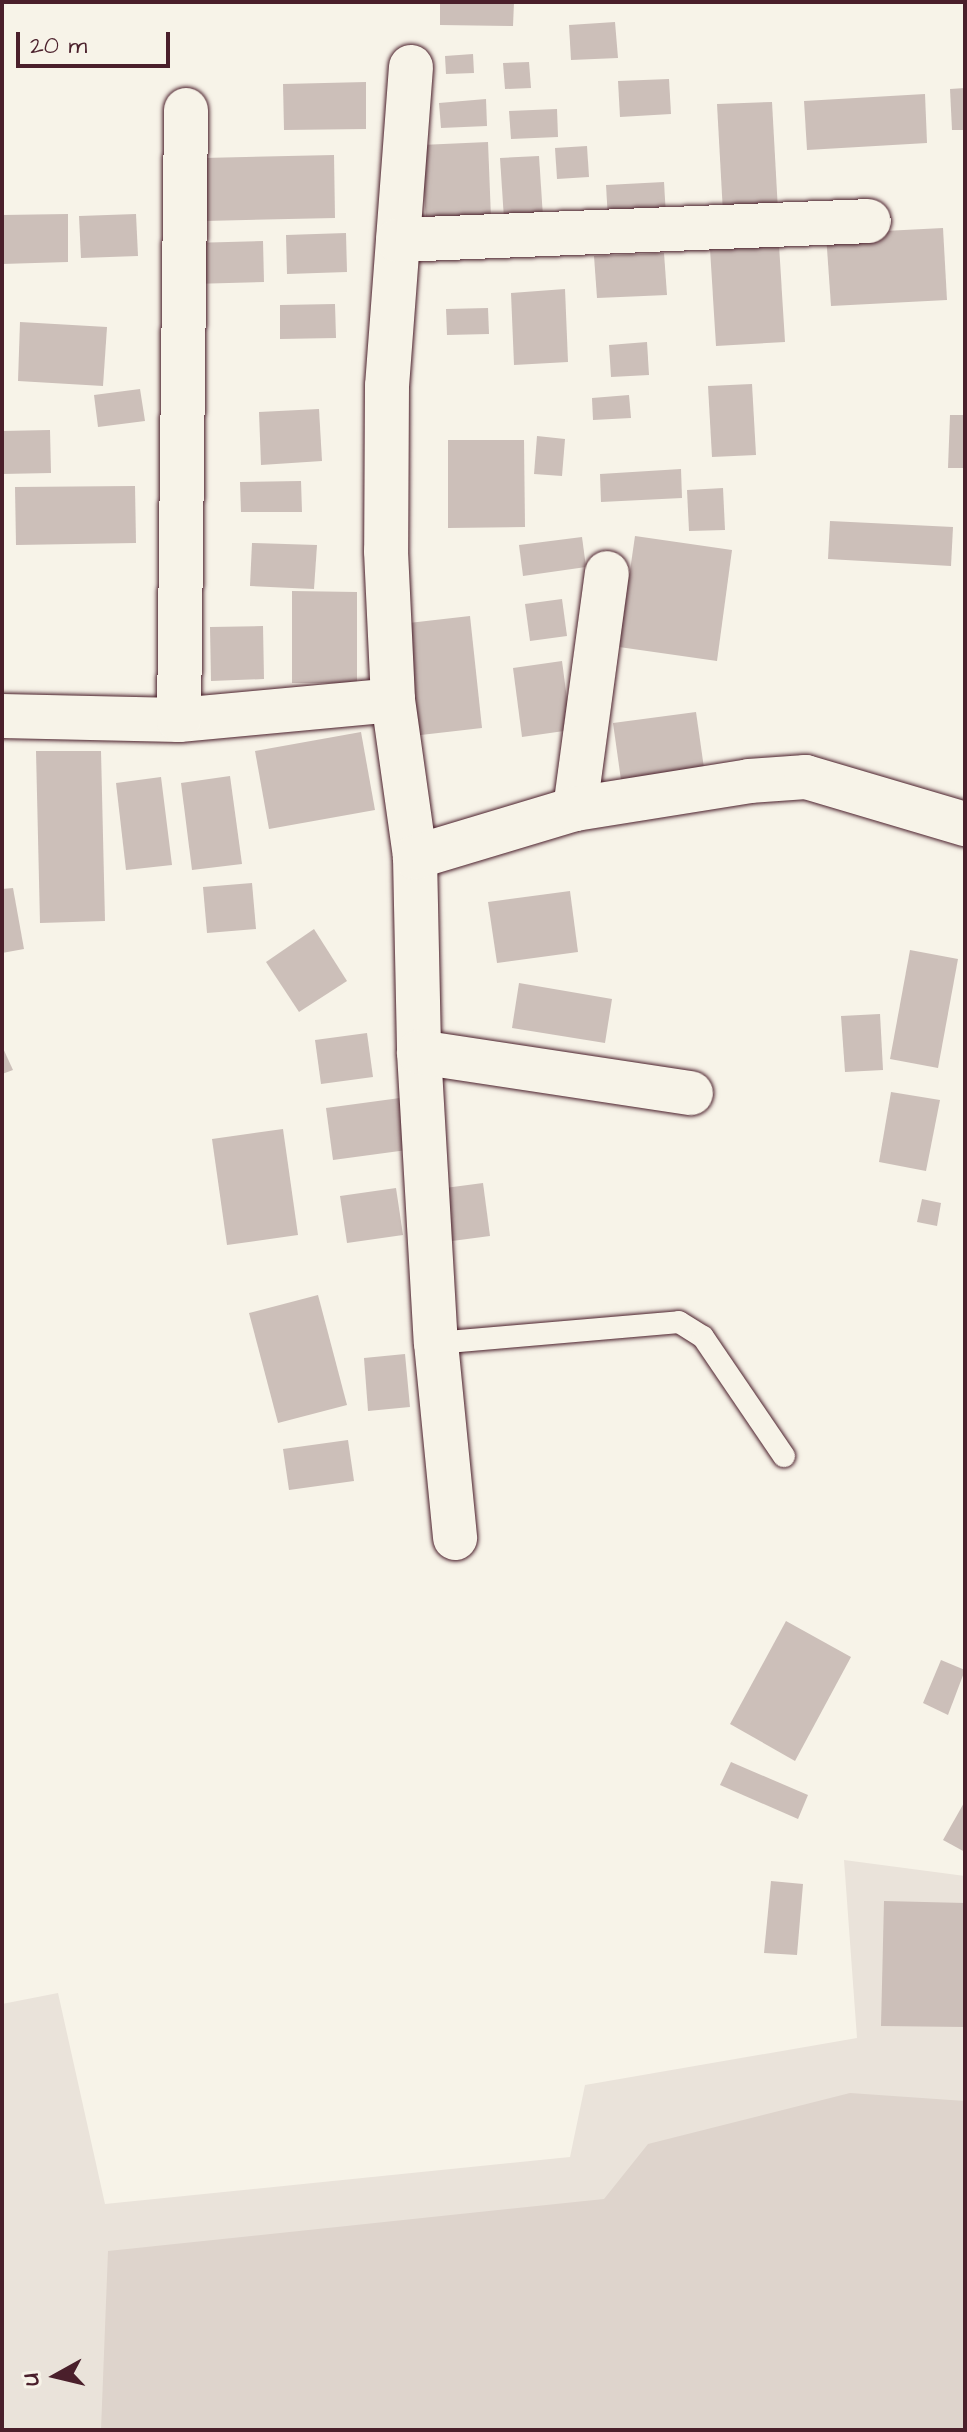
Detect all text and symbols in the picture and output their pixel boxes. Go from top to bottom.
scale bar [20,16,174,66]
text: 20 m [30,29,87,63]
north arrow [16,2336,96,2416]
text: U [16,2371,48,2388]

